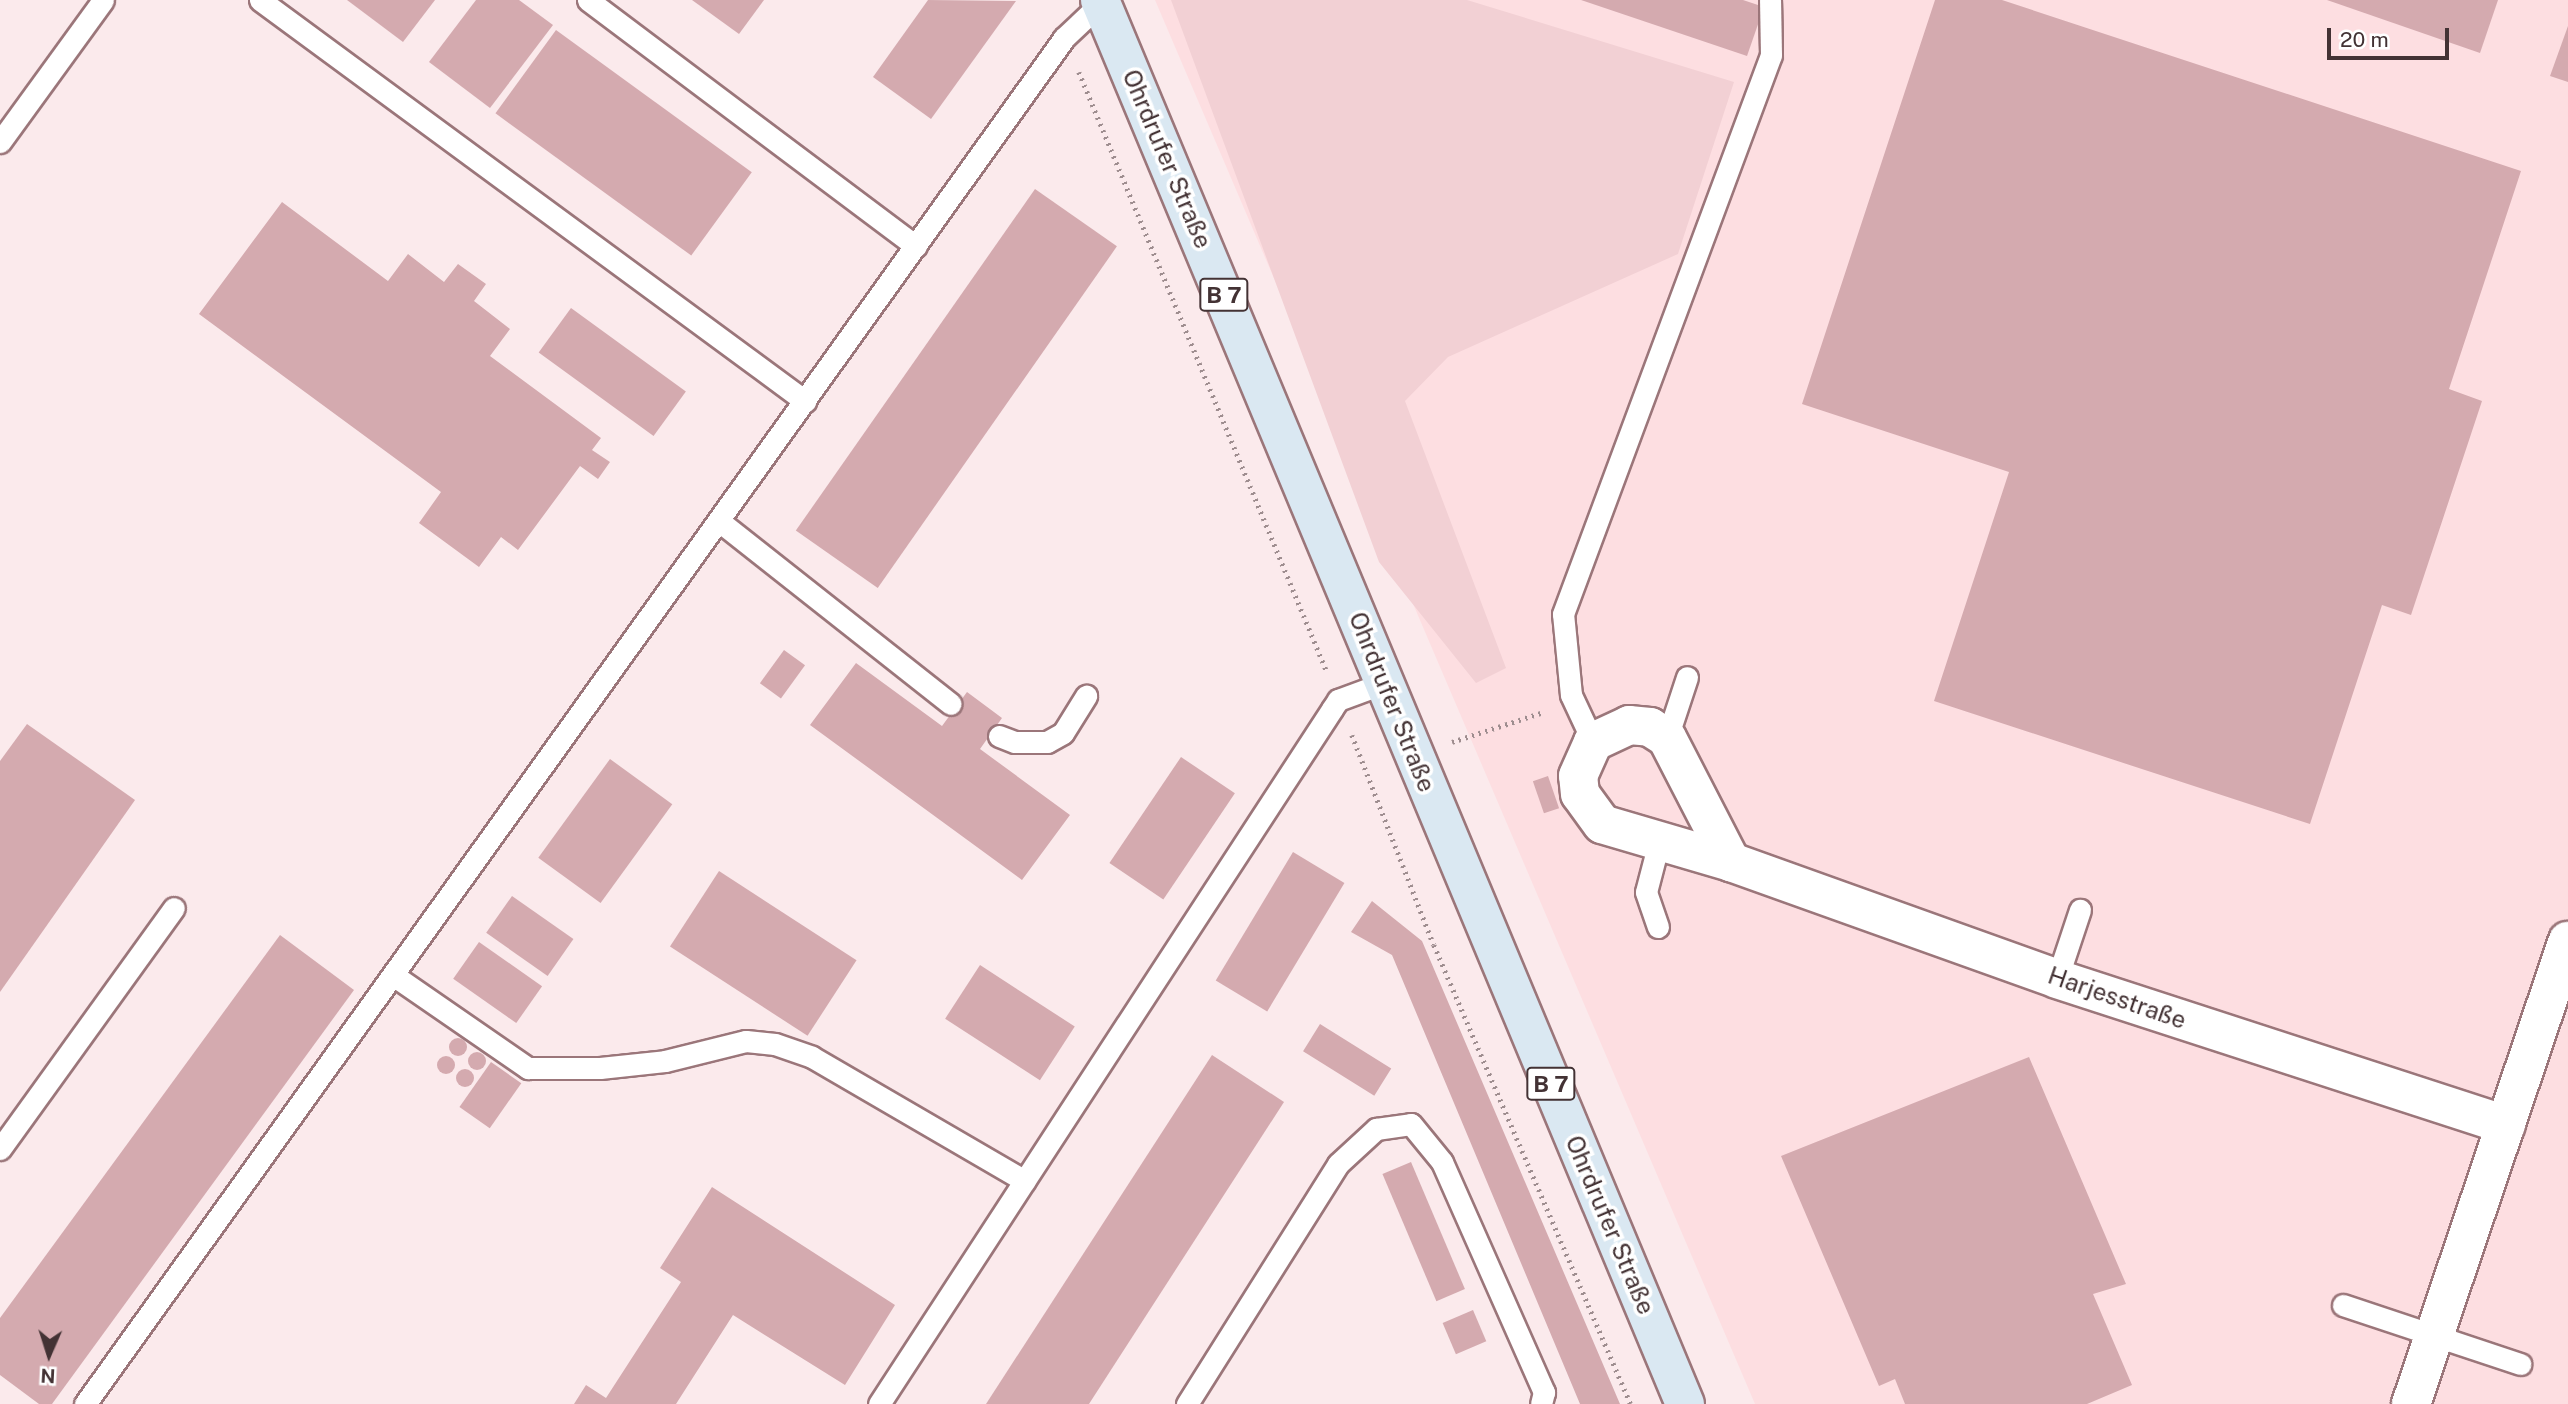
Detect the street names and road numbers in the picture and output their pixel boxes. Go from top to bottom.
street label: Ohrdrufer Straße [1116,65,1218,253]
road number: B 7 [1198,276,1250,314]
street label: Ohrdrufer Straße [1343,608,1441,796]
street label: Harjesstraße [2044,961,2190,1035]
road number: B 7 [1525,1064,1577,1104]
street label: Ohrdrufer Straße [1559,1131,1661,1319]

